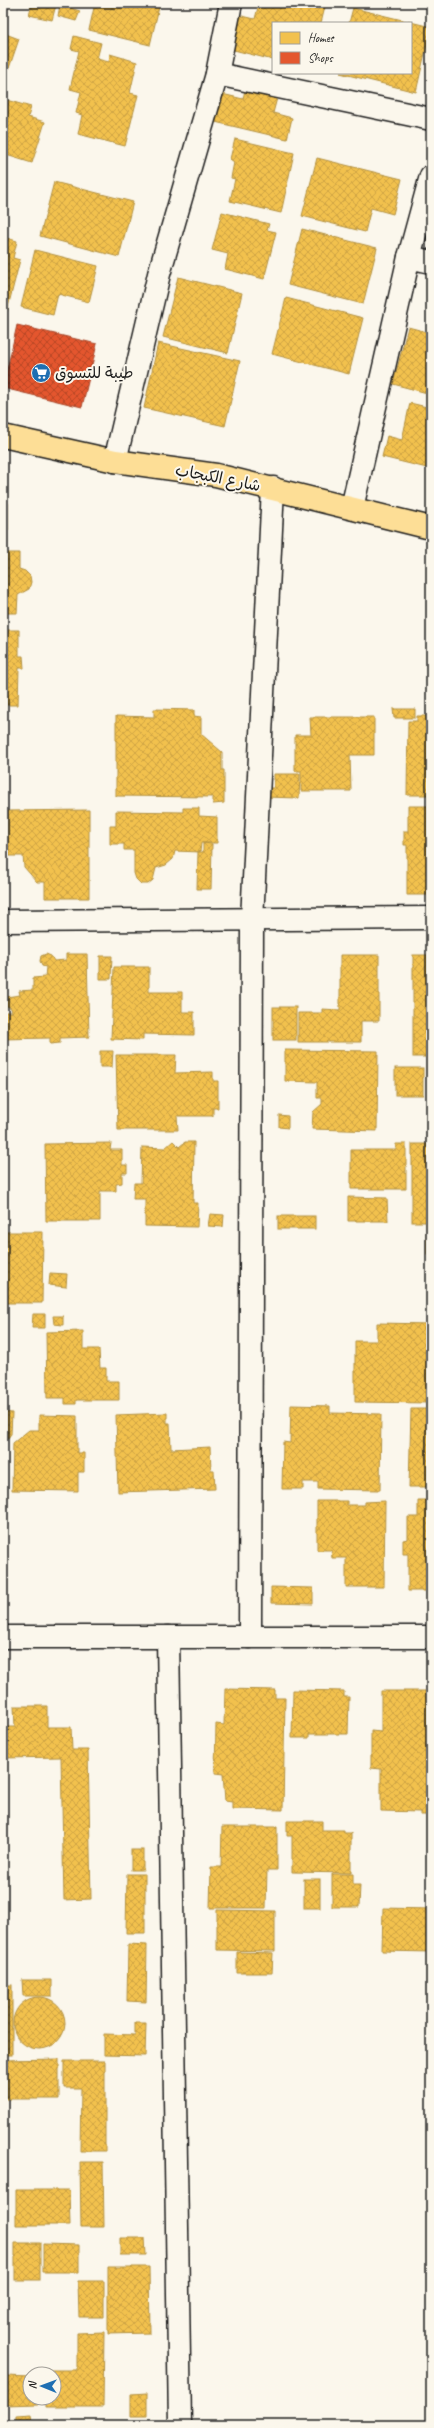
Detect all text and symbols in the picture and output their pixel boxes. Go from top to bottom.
legend [272,22,412,74]
text: Homes [308,30,335,46]
text: Shops [308,50,333,66]
supermarket icon: طيبة للتسوق [30,362,52,384]
place label: طيبة للتسوق [55,363,133,383]
street label: شارع الكبجاب [173,460,262,497]
north arrow [22,2366,62,2406]
text: N [25,2380,39,2389]

